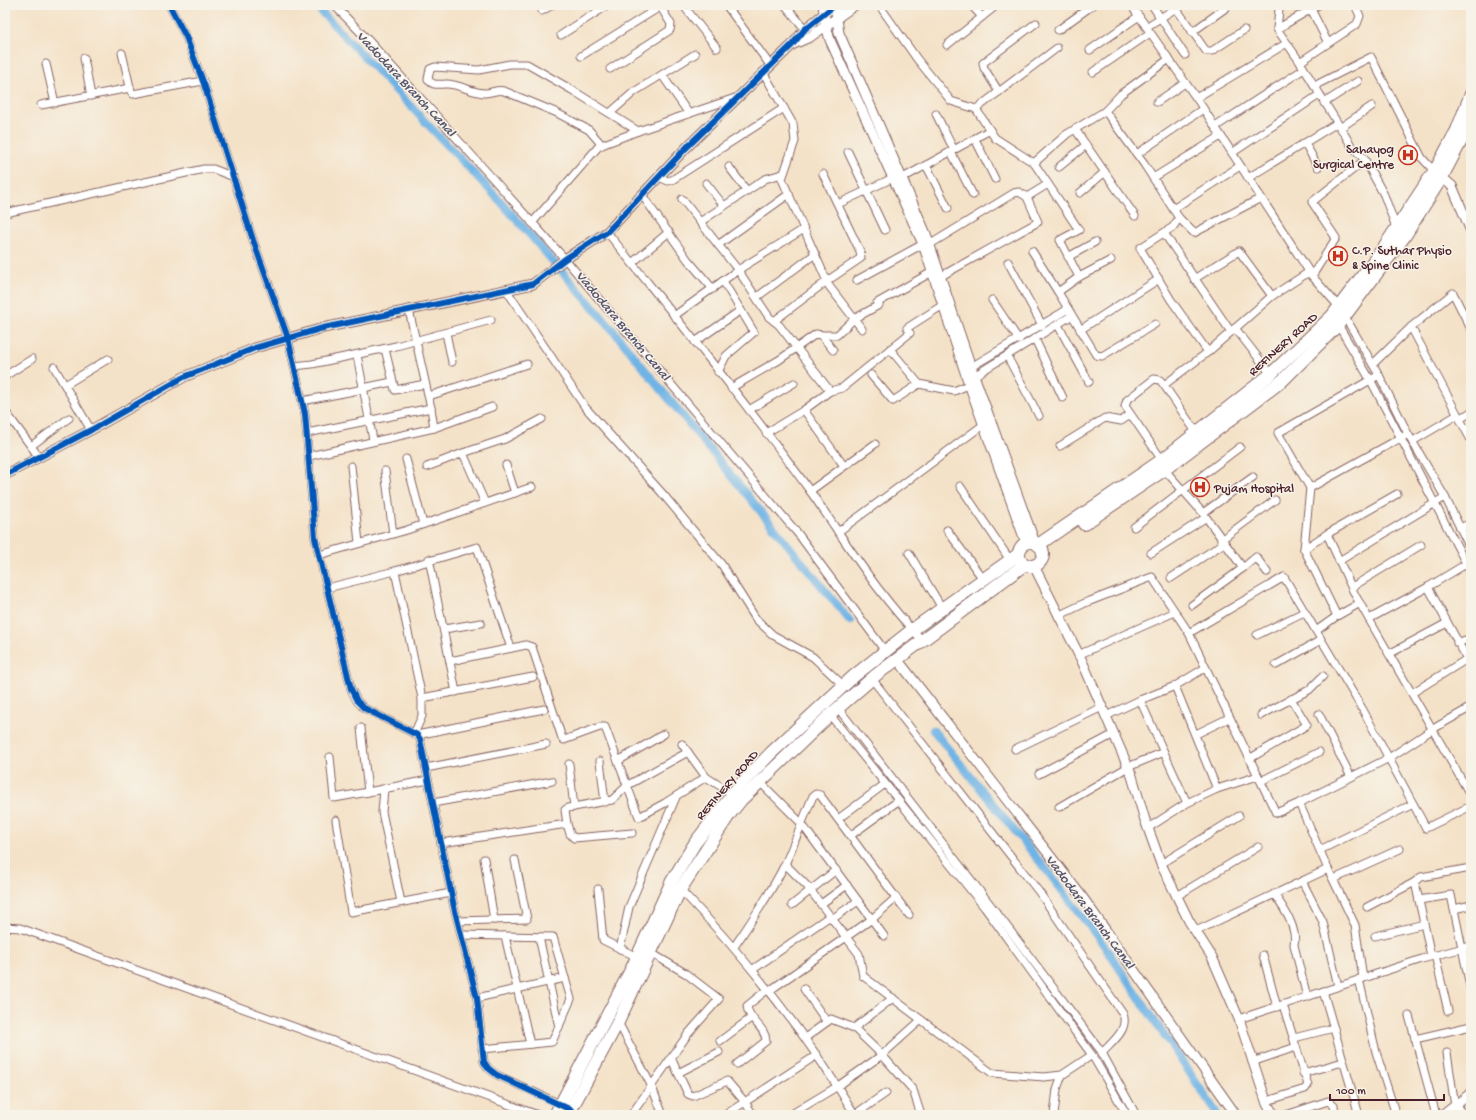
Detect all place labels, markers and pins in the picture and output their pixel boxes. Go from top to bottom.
place label: Sahayog Surgical Centre [1313,143,1394,173]
hospital icon: Sahayog Surgical Centre [1397,144,1419,166]
place label: C.P. Suthar Physio & Spine Clinic [1352,244,1452,274]
hospital icon: C.P. Suthar Physio & Spine Clinic [1327,245,1349,267]
hospital icon: Pujam Hospital [1189,476,1211,498]
place label: Pujam Hospital [1213,482,1294,497]

